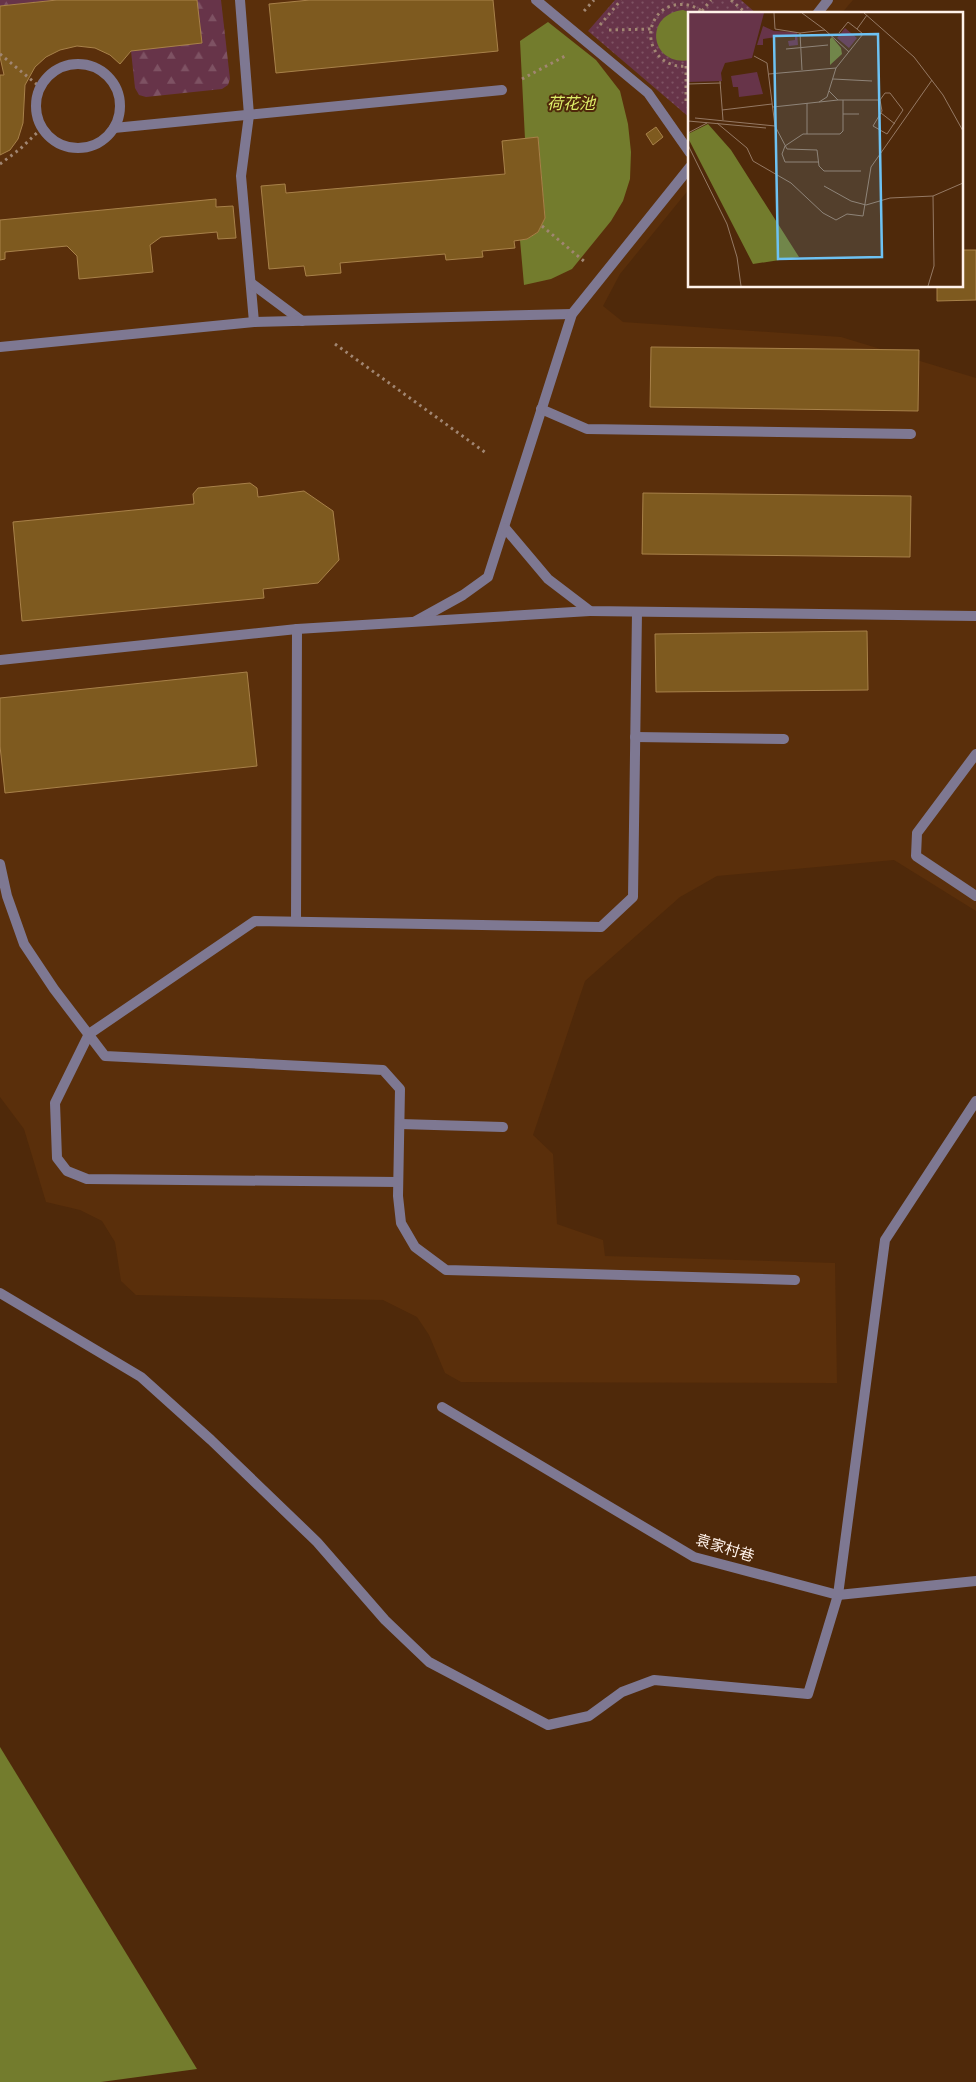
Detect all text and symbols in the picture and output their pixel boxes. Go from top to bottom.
inset map [688,12,964,288]
water label: 荷花池 [547,94,597,113]
street label: 袁家村巷 [694,1531,756,1565]

